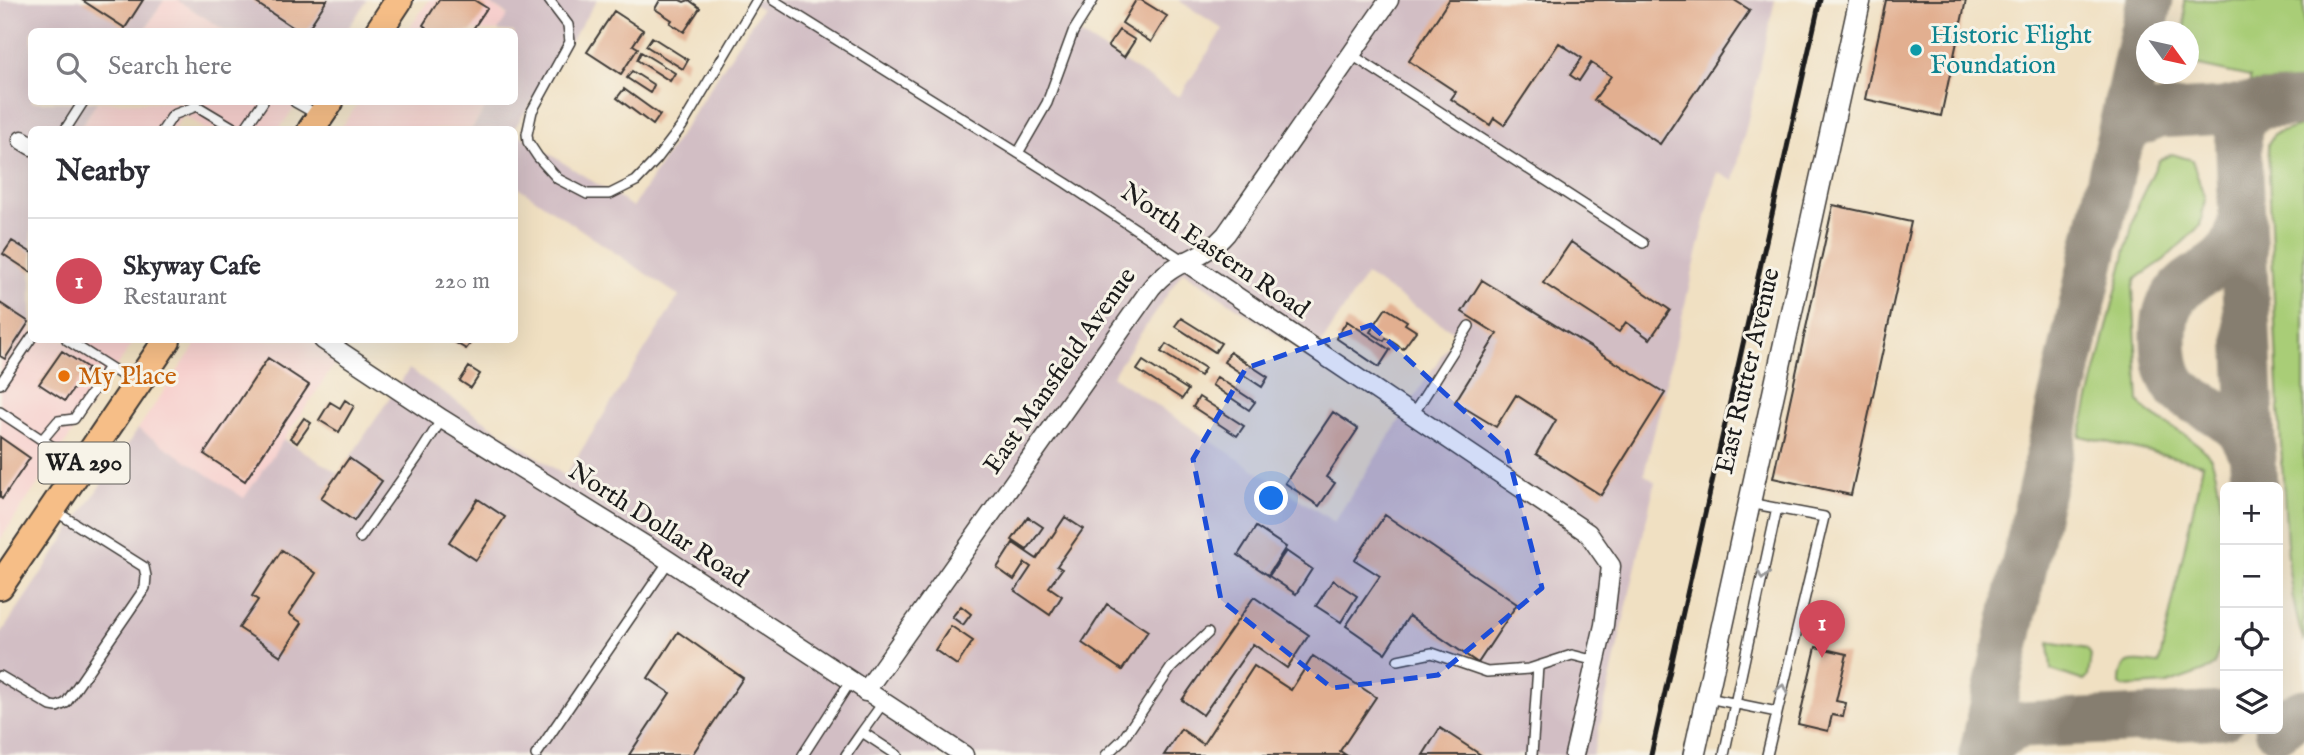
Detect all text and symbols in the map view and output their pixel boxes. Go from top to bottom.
place label: Historic Flight Foundation [1930,19,2092,82]
north arrow [2136,21,2199,84]
search box [28,28,518,105]
marker: Historic Flight Foundation [1908,42,1924,58]
icon: search [52,48,90,86]
text: Search here [108,50,232,83]
text: Nearby [56,153,149,191]
street label: North Eastern Road [1114,176,1316,326]
text: Skyway Cafe [123,250,261,283]
street label: East Mansfield Avenue [976,261,1144,481]
street label: East Rutter Avenue [1708,265,1788,477]
text: 1 [75,267,83,296]
text: 220 m [434,267,490,296]
text: Restaurant [123,283,227,312]
place label: My Place [78,360,177,393]
marker: My Place [56,368,72,384]
road number: WA 290 [38,442,130,484]
street label: North Dollar Road [562,455,754,596]
your location [1254,481,1288,515]
map controls [2220,482,2283,734]
button: + [2220,482,2283,545]
button: − [2220,545,2283,608]
one-way arrow [1756,569,1771,581]
pin: 1 [1799,600,1845,658]
button: locate [2220,608,2283,671]
button: layers [2220,671,2283,734]
one-way arrow [1774,683,1789,695]

